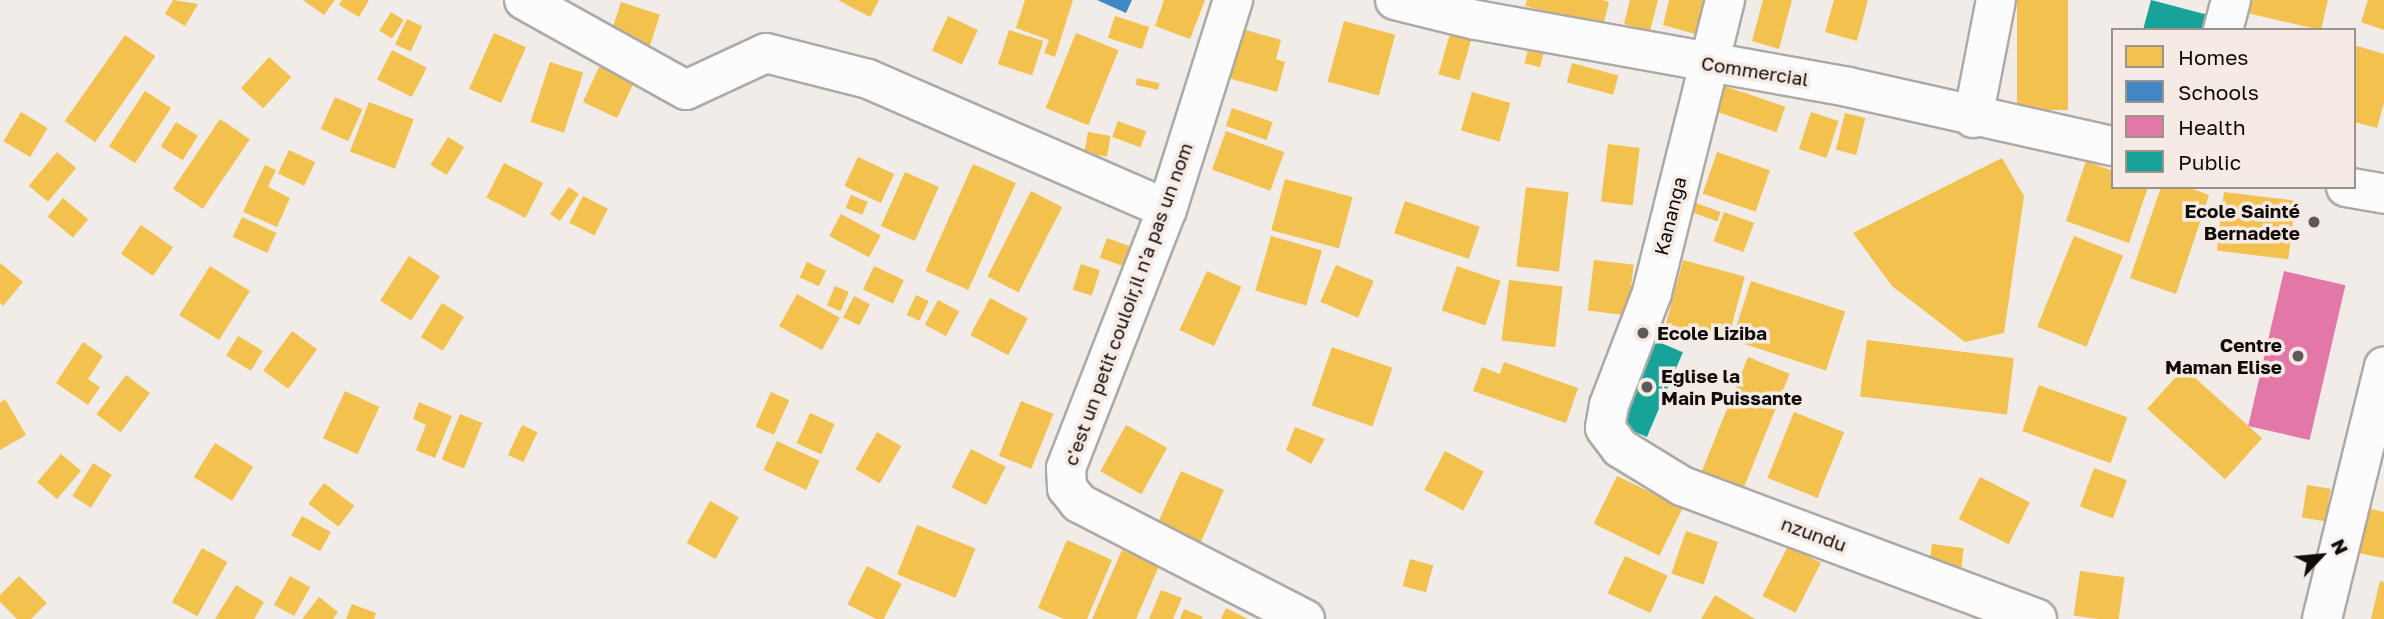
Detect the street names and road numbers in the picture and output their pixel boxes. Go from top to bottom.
street label: Commercial [1700,51,1810,91]
street label: c'est un petit couloir,il n'a pas un nom [1059,139,1197,469]
street label: Kananga [1649,174,1691,258]
street label: nzundu [1778,512,1850,556]

